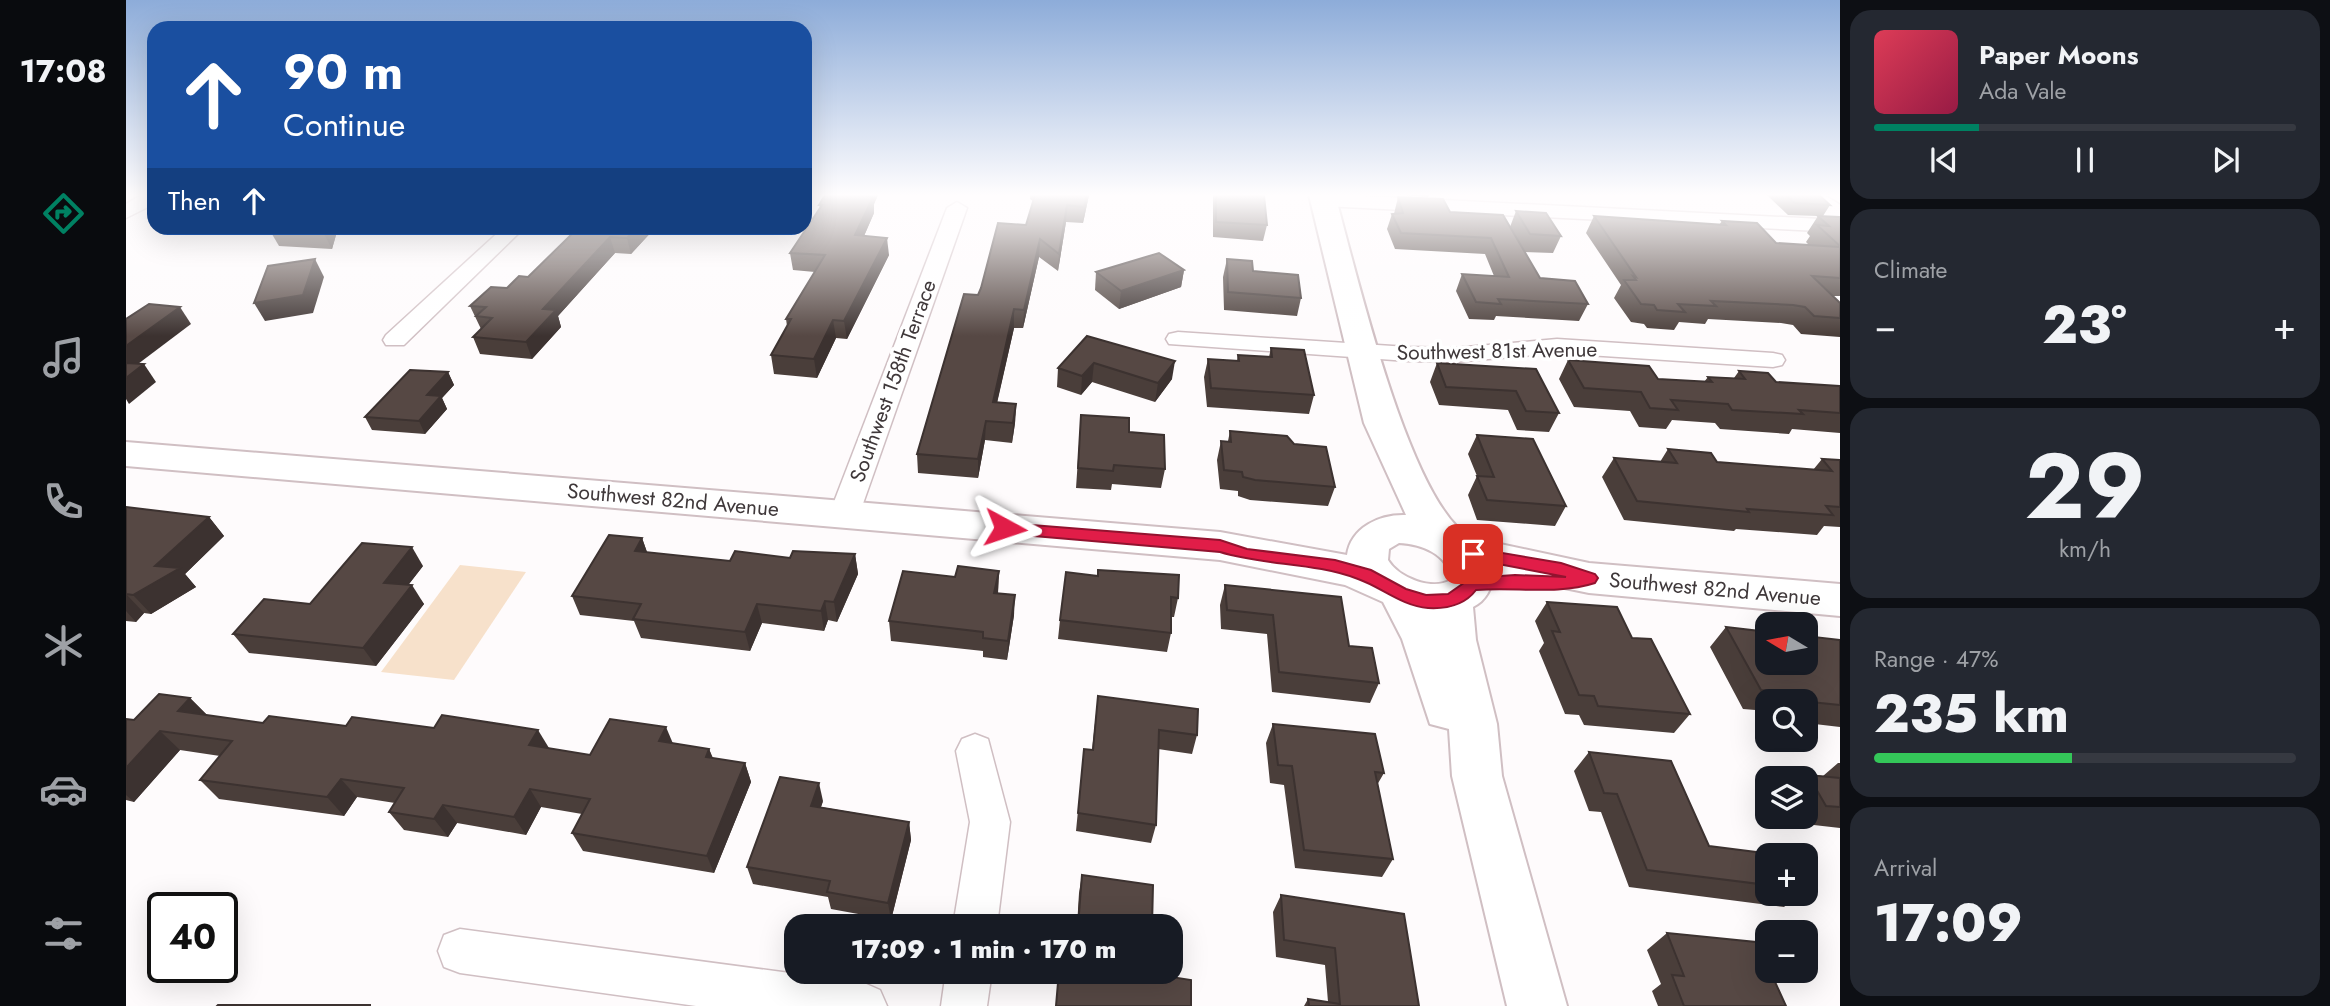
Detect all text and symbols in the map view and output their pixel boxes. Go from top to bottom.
text: Paper Moons [1979,36,2139,74]
text: 90 m [283,37,403,107]
text: 17:08 [19,48,107,94]
icon: ahead [168,49,259,140]
text: Ada Vale [1979,74,2066,108]
text: Continue [283,102,405,148]
icon: previous [1925,141,1963,179]
icon: pause [2066,141,2104,179]
icon: next [2207,141,2245,179]
text: Then [168,182,221,220]
icon: ahead [235,182,273,220]
icon: directions [39,189,88,238]
text: Climate [1874,253,1947,287]
street label: Southwest 158th Terrace [842,275,944,486]
text: 23° [2042,287,2127,363]
text: − [1874,298,1896,353]
text: + [2273,298,2296,353]
icon: music [39,333,88,382]
street label: Southwest 81st Avenue [1396,334,1598,368]
text: 29 [2025,421,2145,552]
street label: Southwest 82nd Avenue [566,476,780,524]
icon: phone [39,477,88,526]
position arrow [968,491,1042,565]
pin [1443,524,1503,584]
text: km/h [2059,532,2111,566]
icon: arrive [1454,535,1492,573]
street label: Southwest 82nd Avenue [1608,565,1822,613]
north arrow [1755,612,1818,676]
map controls [1755,612,1818,983]
icon: climate [39,621,88,670]
text: Range · 47% [1874,642,1998,676]
text: 235 km [1874,676,2069,752]
button: search [1755,689,1818,752]
icon: car [39,765,88,814]
button: layers [1755,766,1818,829]
button: + [1755,843,1818,906]
text: Arrival [1874,851,1937,885]
text: 17:09 [1874,885,2023,961]
speed limit sign: 40 [147,892,238,983]
icon: filters [39,909,88,958]
button: − [1755,920,1818,983]
text: 17:09 · 1 min · 170 m [851,930,1116,968]

